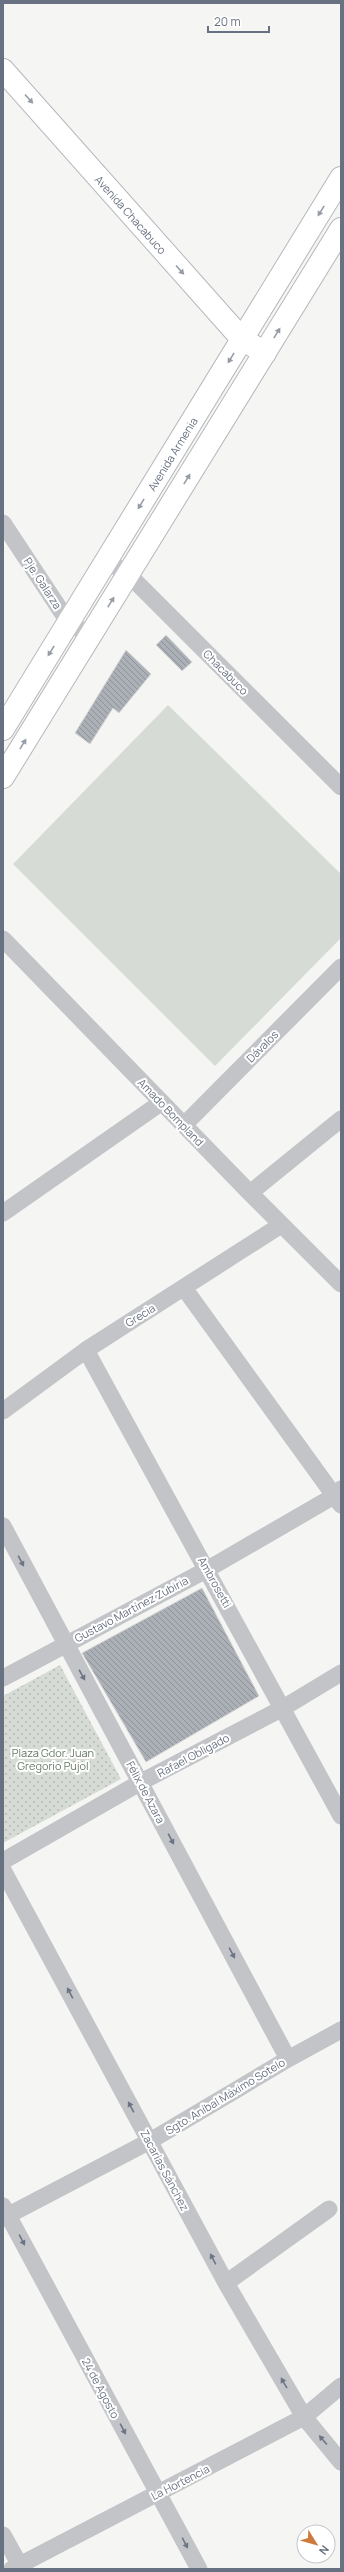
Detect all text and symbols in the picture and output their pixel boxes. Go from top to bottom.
scale bar [208,8,269,34]
text: 20 m [214,13,241,30]
one-way arrow [24,94,34,104]
street label: Avenida Chacabuco [92,172,170,257]
one-way arrow [317,205,324,217]
one-way arrow [175,265,185,275]
one-way arrow [273,328,281,338]
one-way arrow [227,352,234,364]
street label: Avenida Armenia [144,414,200,493]
one-way arrow [183,473,190,485]
one-way arrow [138,498,145,510]
street label: Pje. Galarza [21,554,65,612]
one-way arrow [107,597,115,607]
one-way arrow [48,645,55,657]
street label: Chacabuco [200,646,252,698]
one-way arrow [20,738,27,750]
street label: Dávalos [243,1027,281,1065]
street label: Amado Bompland [135,1075,207,1149]
street label: Grecia [122,1300,158,1330]
street label: Ambrosetti [195,1554,235,1610]
one-way arrow [18,1555,24,1566]
street label: Gustavo Martínez Zubiria [72,1573,190,1645]
one-way arrow [79,1669,85,1681]
street label: Rafael Obligado [154,1730,232,1780]
park label: Plaza Gdor. Juan Gregorio Pujol [12,1745,94,1773]
street label: Félix de Azara [123,1758,169,1826]
one-way arrow [168,1833,174,1845]
one-way arrow [229,1948,235,1959]
one-way arrow [66,1987,73,1998]
street label: Sgto. Aníbal Máximo Sotelo [162,2054,288,2138]
one-way arrow [128,2101,135,2113]
street label: Zacarías Sánchez [137,2127,193,2213]
one-way arrow [18,2235,25,2246]
one-way arrow [209,2253,216,2264]
street label: 24 de Agosto [79,2355,123,2421]
one-way arrow [281,2377,288,2389]
one-way arrow [120,2423,127,2435]
one-way arrow [318,2434,327,2445]
street label: La Hortencia [148,2461,212,2503]
north arrow [296,2524,336,2564]
one-way arrow [182,2537,188,2549]
text: N [316,2543,333,2558]

